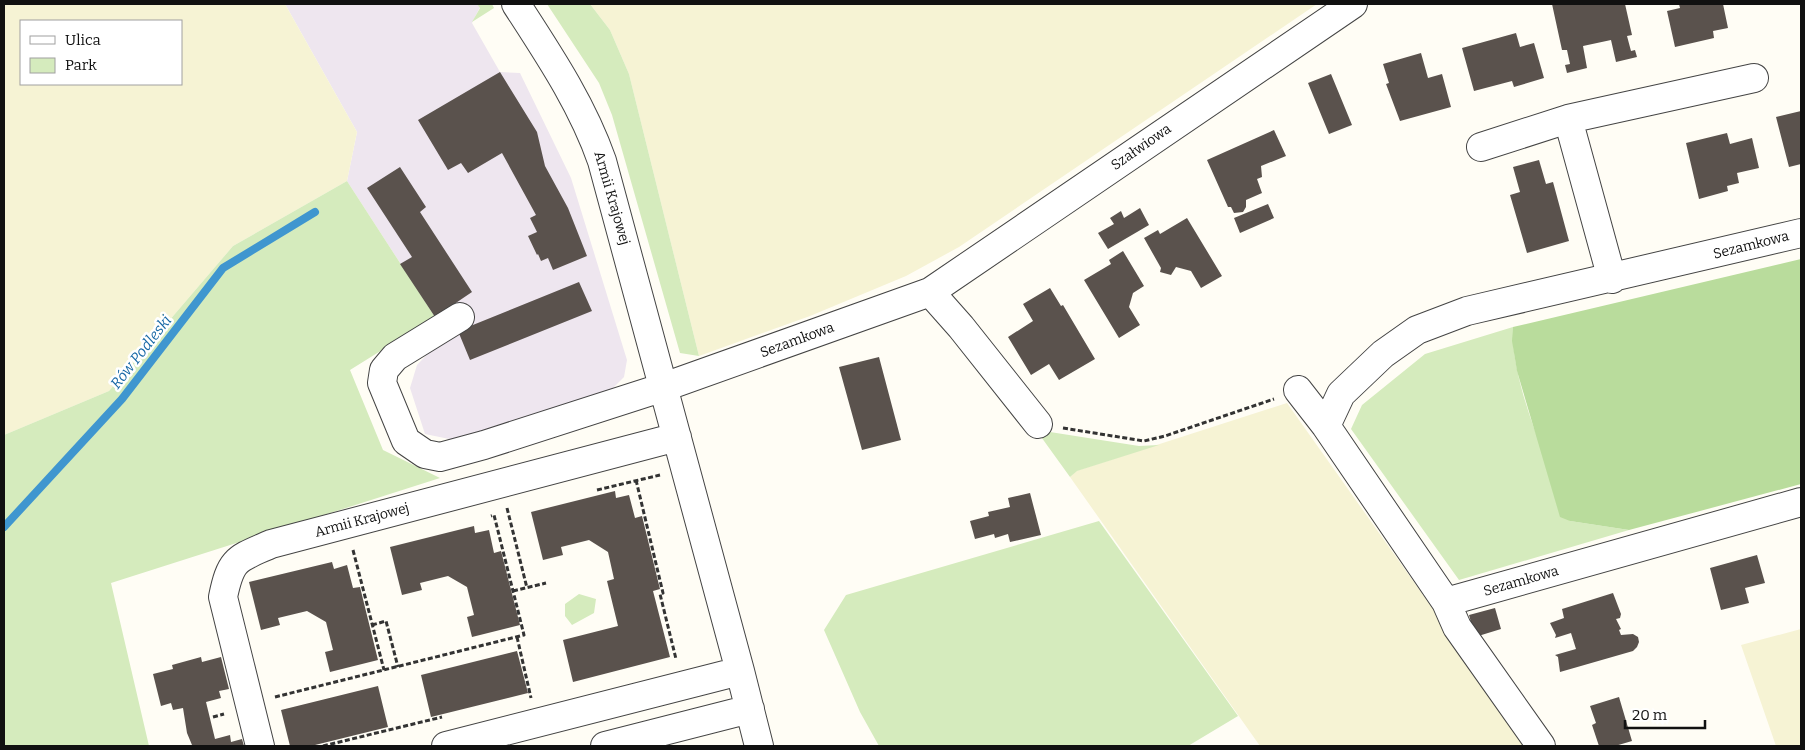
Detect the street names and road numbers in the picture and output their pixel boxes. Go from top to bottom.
street label: Szałwiowa [1108,120,1174,174]
street label: Armii Krajowej [590,149,634,247]
street label: Sezamkowa [1711,227,1791,263]
street label: Sezamkowa [758,319,837,361]
street label: Armii Krajowej [313,499,411,541]
street label: Sezamkowa [1481,562,1561,600]

